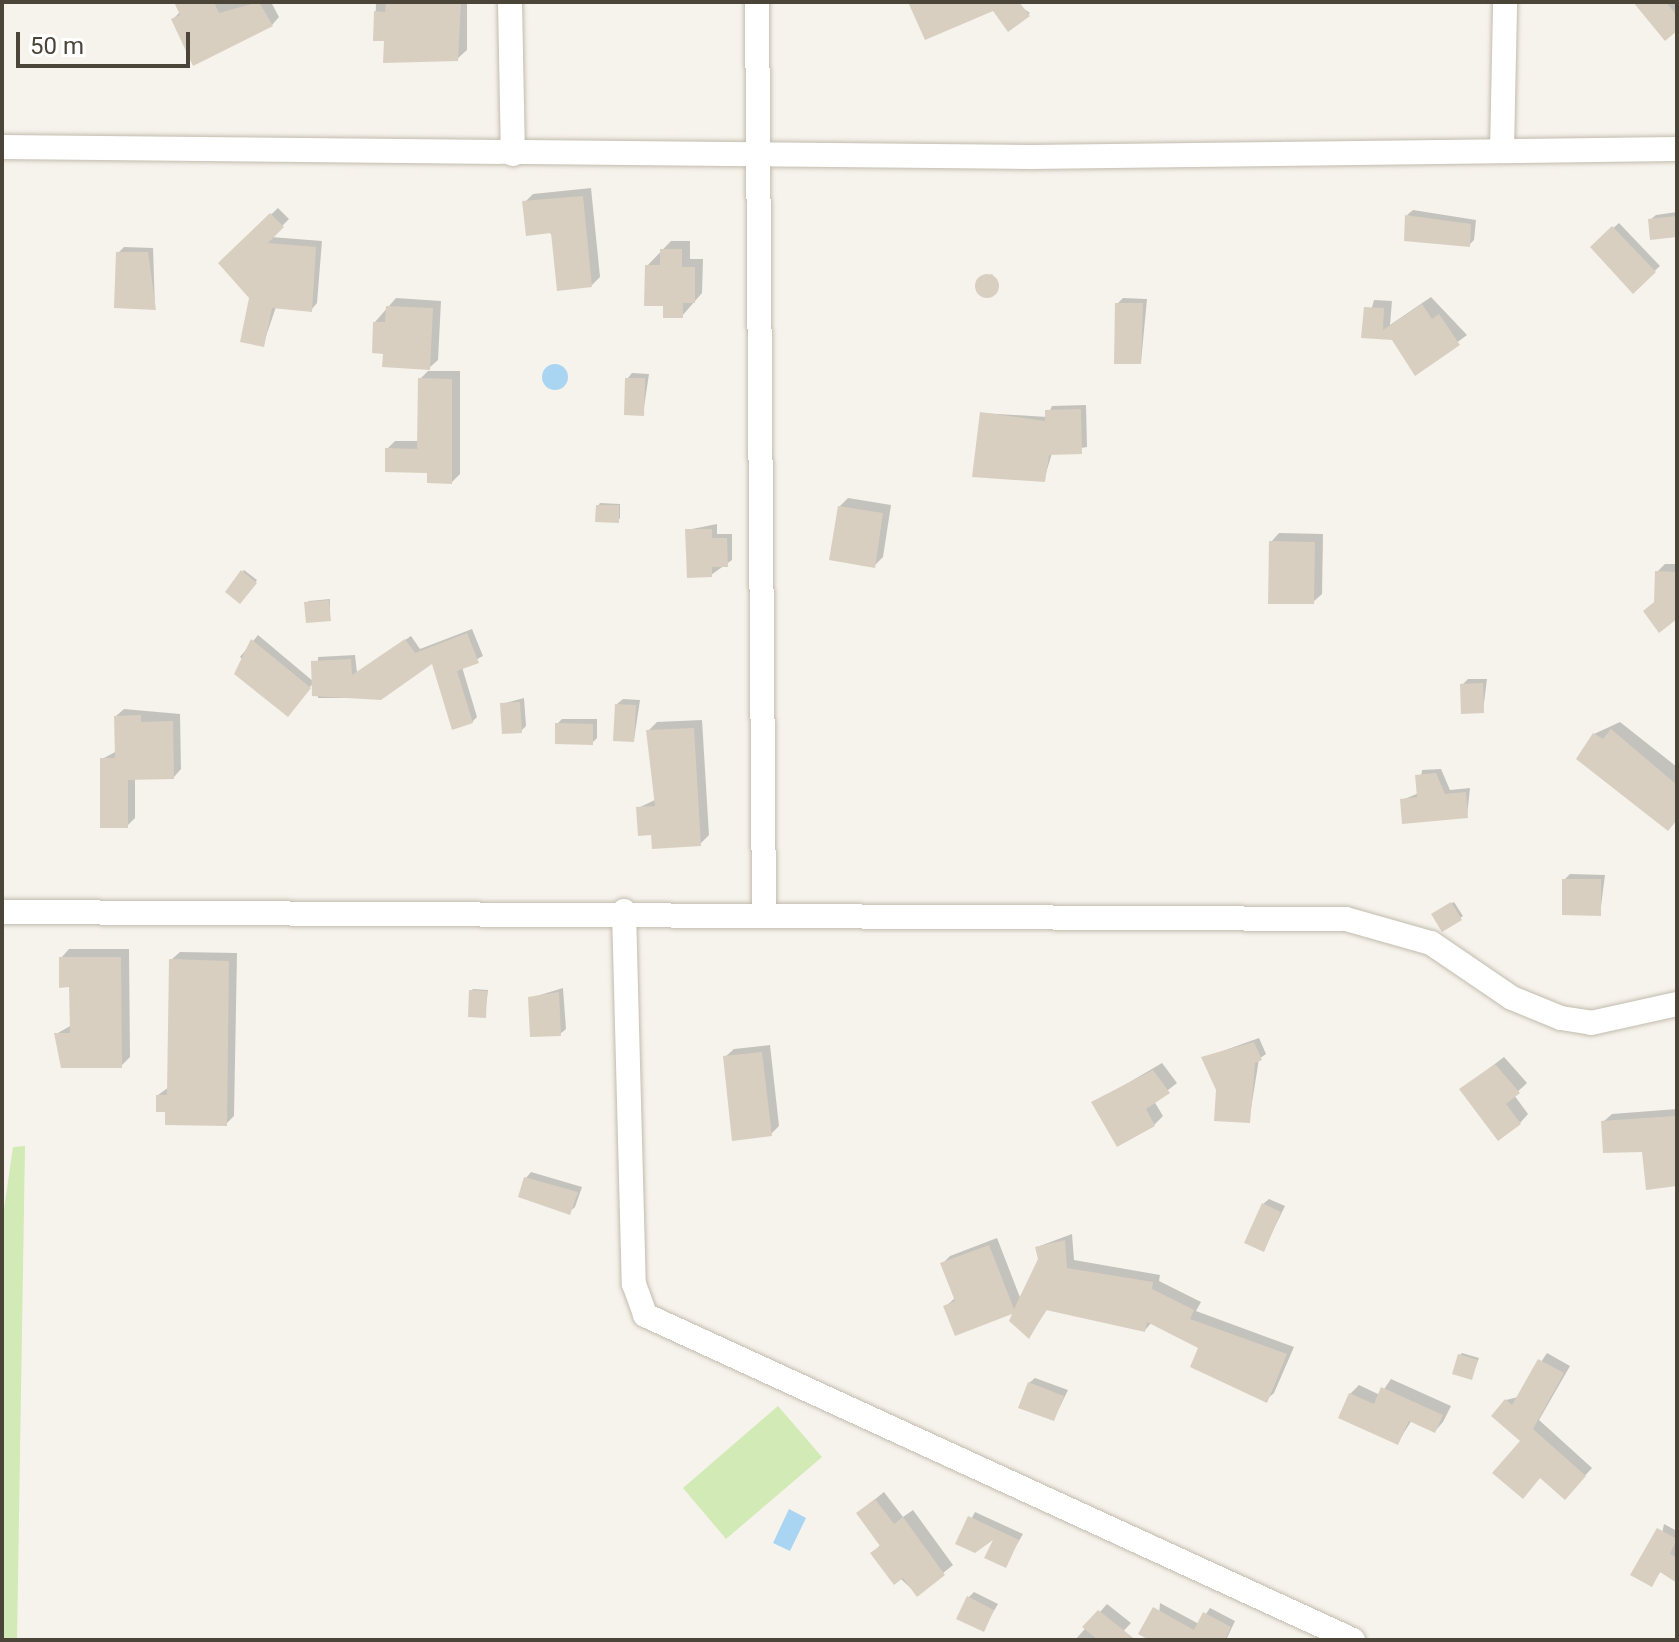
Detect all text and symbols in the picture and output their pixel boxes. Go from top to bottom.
scale bar [20,16,194,66]
text: 50 m [30,32,84,60]

